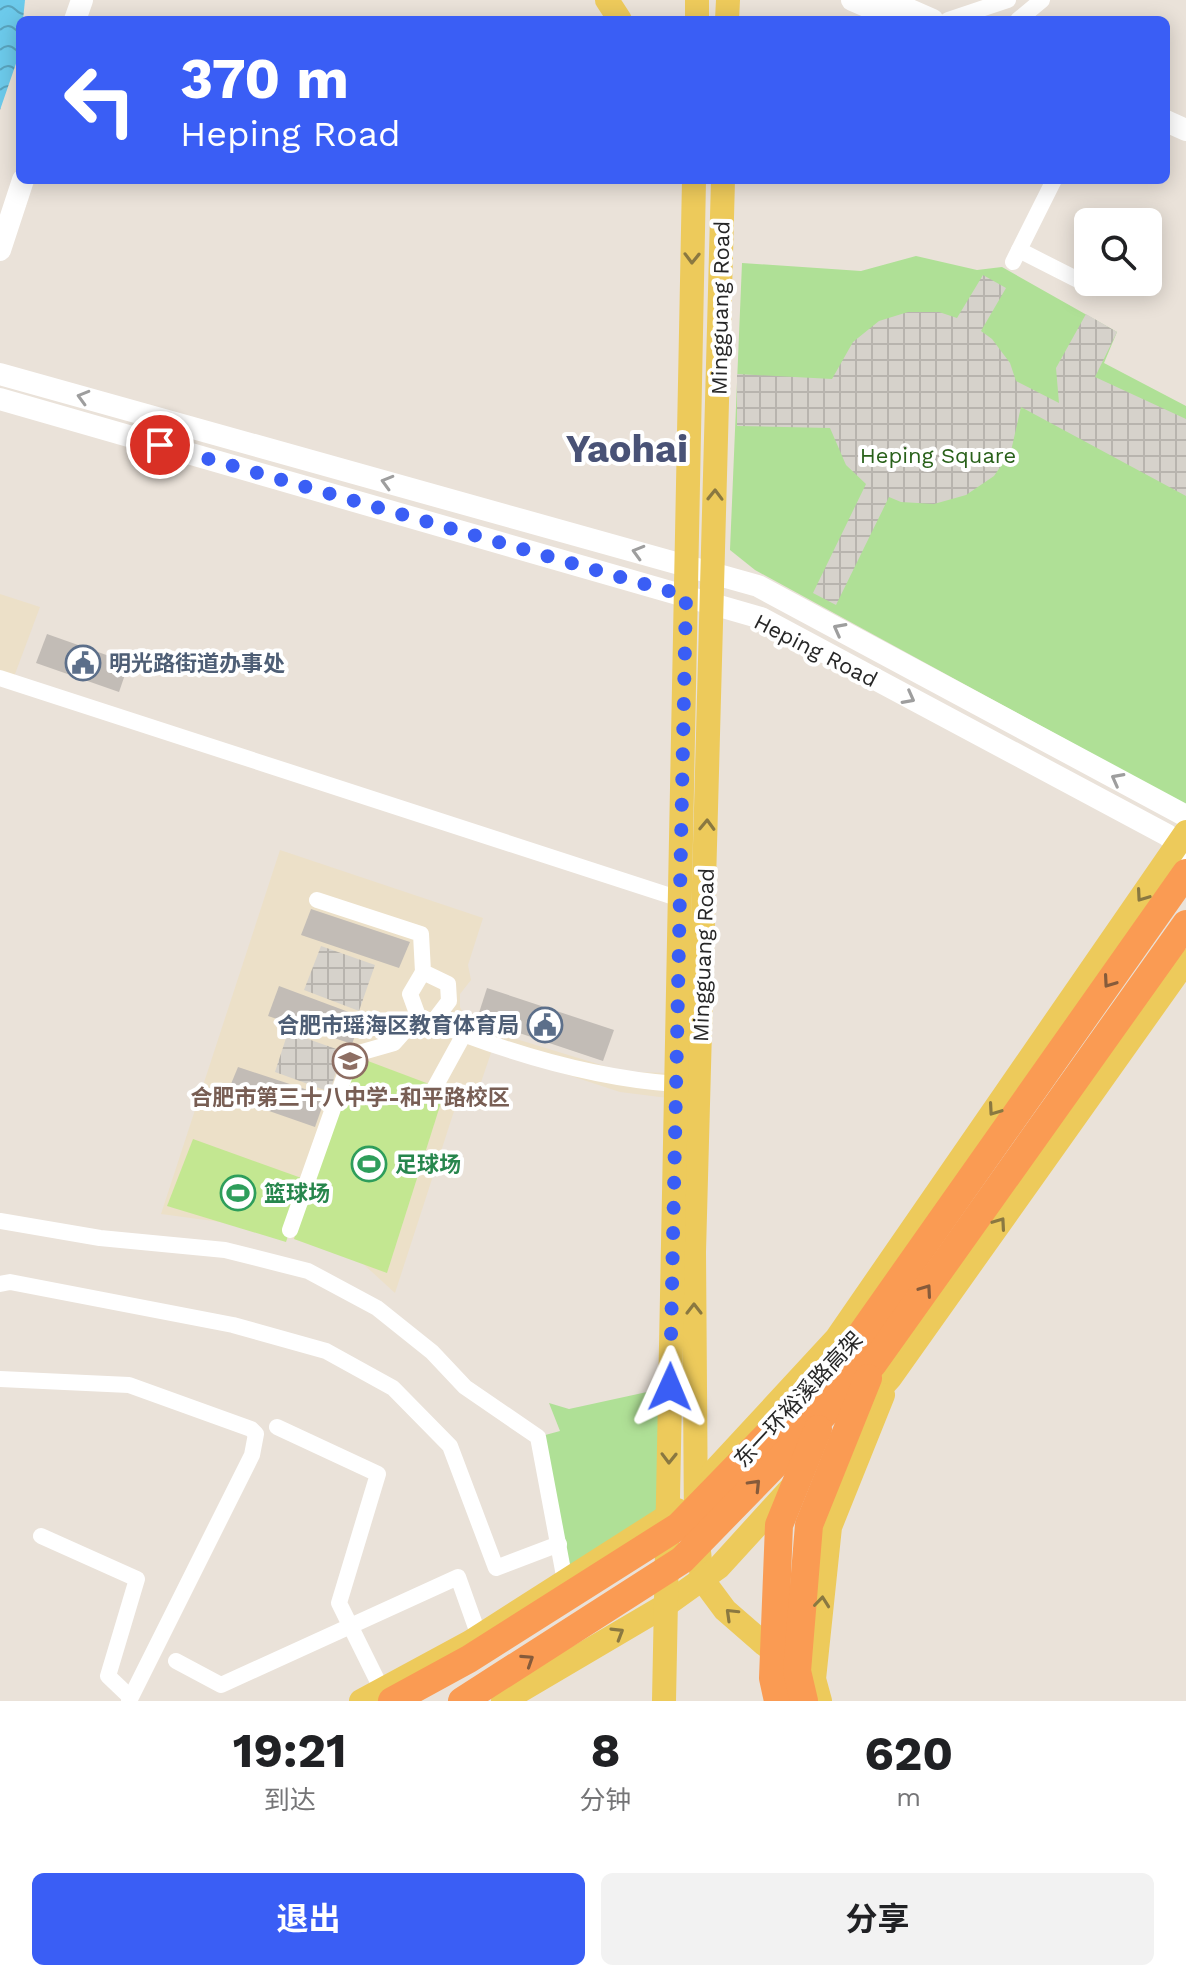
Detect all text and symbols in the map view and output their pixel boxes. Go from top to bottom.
text: 370 m [180,46,349,112]
icon: left [48,48,152,152]
text: Heping Road [180,113,401,155]
map controls [1074,208,1162,296]
button: search [1074,208,1162,296]
street label: Mingguang Road [706,221,735,395]
one-way arrow [684,252,701,265]
one-way arrow [76,390,90,406]
pin [126,411,194,479]
icon: arrive [138,423,182,467]
district label: Yaohai [566,427,688,471]
park label: Heping Square [860,443,1016,468]
one-way arrow [381,475,395,491]
one-way arrow [706,488,723,501]
one-way arrow [631,545,645,561]
street label: Heping Road [750,609,882,692]
one-way arrow [833,624,847,639]
public building icon: 明光路街道办事处 [64,644,102,682]
place label: 明光路街道办事处 [109,651,285,676]
one-way arrow [900,688,914,704]
one-way arrow [1112,773,1126,789]
one-way arrow [698,818,715,831]
street label: Mingguang Road [688,868,719,1043]
one-way arrow [1137,887,1152,901]
one-way arrow [1104,974,1119,988]
public building icon: 合肥市瑶海区教育体育局 [526,1006,564,1044]
place label: 合肥市瑶海区教育体育局 [277,1013,519,1038]
school or university icon: 合肥市第三十八中学-和平路校区 [331,1042,369,1080]
place label: 合肥市第三十八中学-和平路校区 [190,1085,510,1110]
one-way arrow [989,1101,1004,1115]
sports icon: 足球场 [350,1145,388,1183]
place label: 足球场 [395,1152,461,1177]
sports icon: 篮球场 [219,1174,257,1212]
place label: 篮球场 [264,1181,330,1206]
one-way arrow [991,1217,1005,1231]
one-way arrow [916,1285,931,1299]
one-way arrow [685,1302,703,1315]
street label: 东一环裕溪路高架 [729,1326,868,1472]
position arrow [628,1345,712,1429]
one-way arrow [660,1452,678,1465]
one-way arrow [746,1480,760,1494]
one-way arrow [814,1595,831,1608]
one-way arrow [726,1609,740,1623]
one-way arrow [609,1627,624,1643]
one-way arrow [520,1654,534,1669]
text: 19:21 [233,1722,347,1779]
text: 8 [590,1722,621,1779]
text: 620 [864,1725,953,1782]
text: m [896,1782,921,1812]
text: 到达 [264,1785,316,1815]
text: 分钟 [579,1785,631,1815]
button: 退出 [32,1873,585,1965]
button: 分享 [601,1873,1154,1965]

